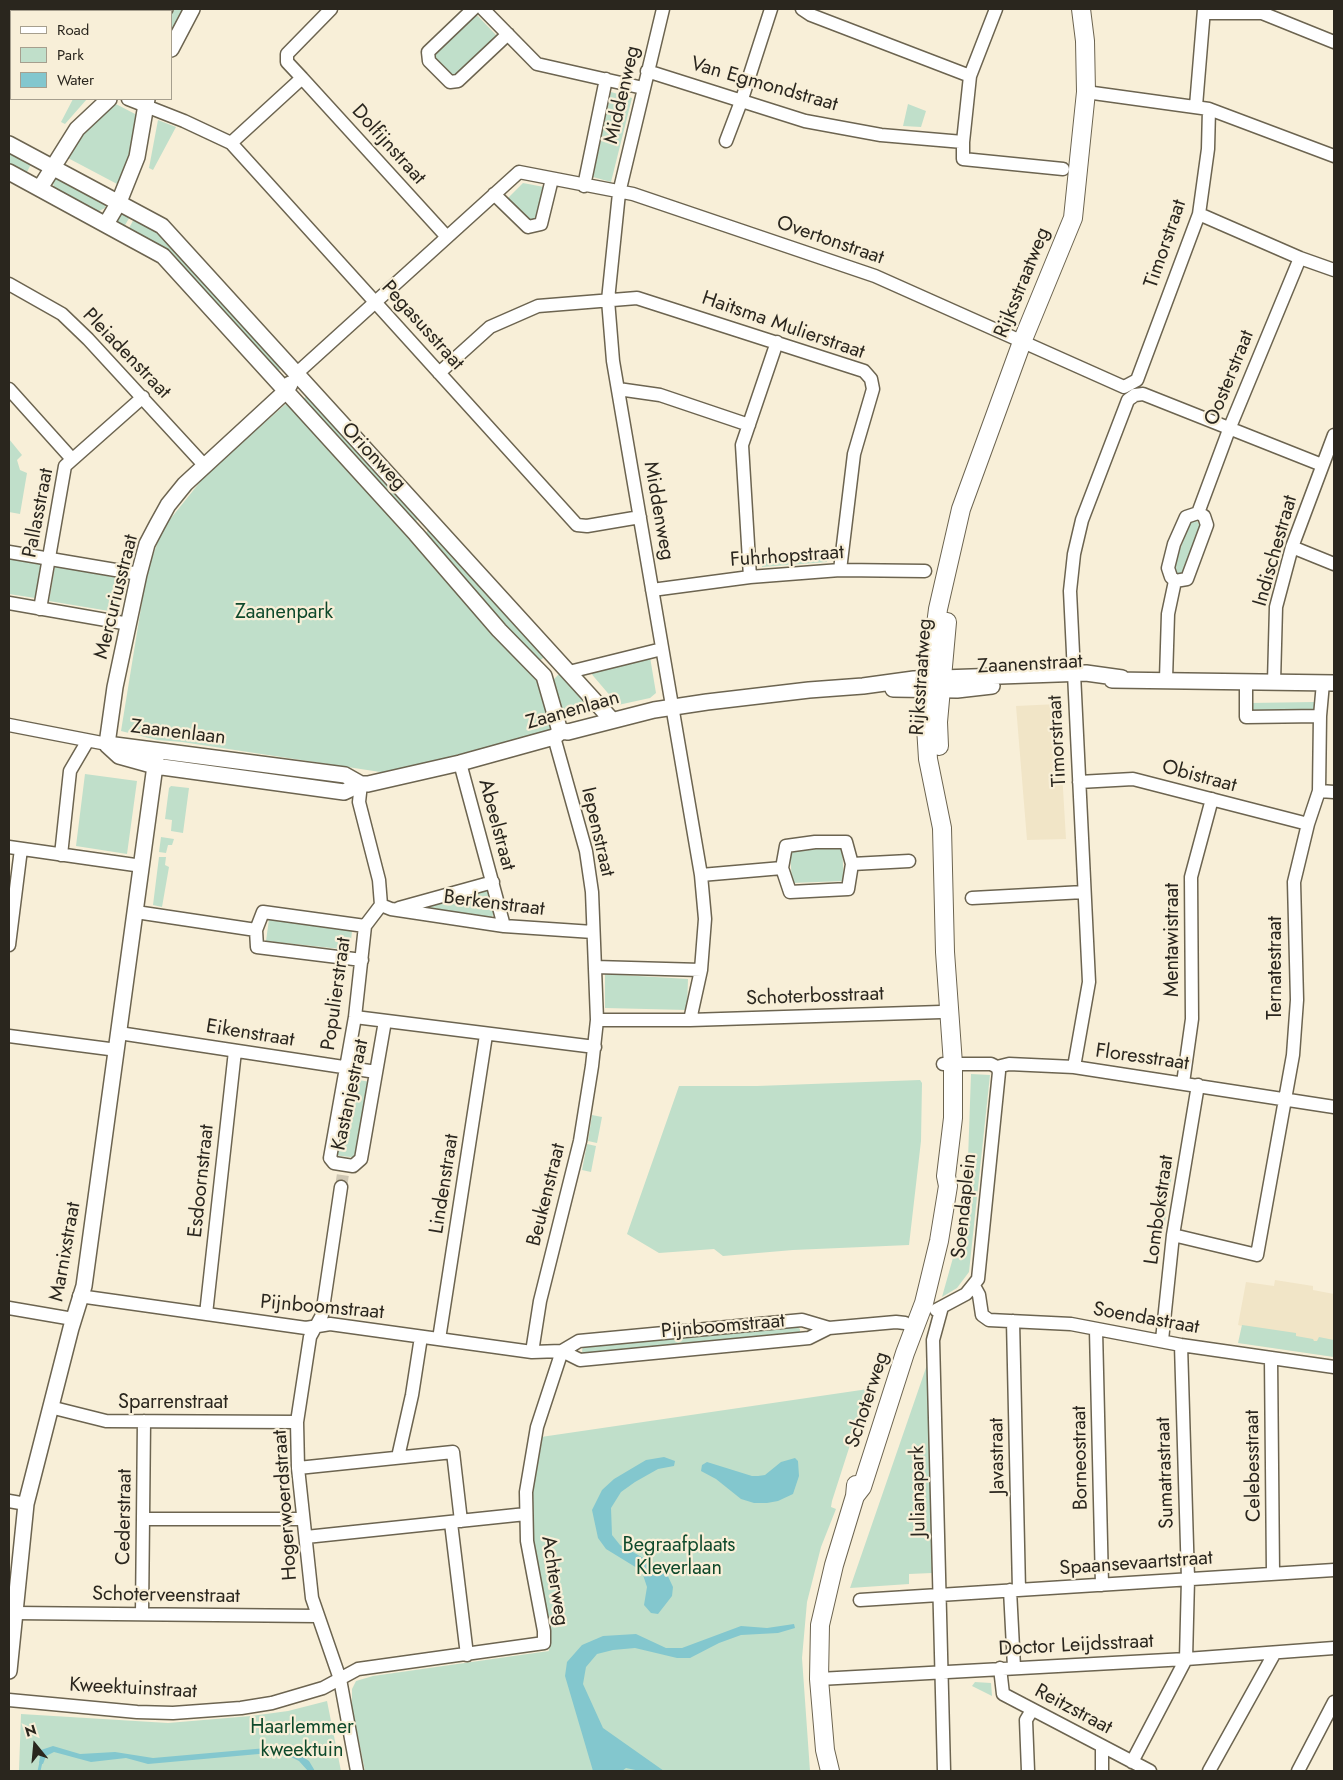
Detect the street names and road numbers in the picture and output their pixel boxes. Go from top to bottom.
street label: Middenweg [600,44,646,146]
street label: Van Egmondstraat [688,53,840,117]
street label: Dolfijnstraat [346,100,430,190]
street label: Timorstraat [1140,197,1192,291]
street label: Overtonstraat [773,211,887,271]
street label: Rijksstraatweg [990,224,1056,342]
street label: Pegasusstraat [376,276,468,376]
street label: Haitsma Mulierstraat [698,287,868,365]
street label: Pleiadenstraat [77,304,175,404]
street label: Oosterstraat [1200,327,1260,429]
street label: Orionweg [336,418,410,496]
street label: Middenweg [638,460,678,562]
street label: Pallasstraat [19,466,59,560]
street label: Indischestraat [1249,493,1303,609]
street label: Mercuriusstraat [90,532,144,662]
street label: Fuhrhopstraat [729,541,845,573]
street label: Rijksstraatweg [906,618,938,736]
street label: Zaanenstraat [977,650,1083,680]
street label: Zaanenlaan [524,686,622,736]
street label: Timorstraat [1044,695,1072,787]
street label: Zaanenlaan [129,715,227,751]
street label: Obistraat [1159,756,1239,798]
street label: Abeelstraat [472,777,520,873]
street label: Iepenstraat [575,785,619,879]
street label: Mentawistraat [1161,883,1185,997]
street label: Berkenstraat [442,886,546,922]
street label: Ternatestraat [1264,916,1288,1020]
street label: Populierstraat [317,936,357,1052]
street label: Schoterbosstraat [746,983,884,1011]
street label: Eikenstraat [204,1015,296,1053]
street label: Kastanjestraat [328,1037,374,1153]
street label: Floresstraat [1094,1040,1190,1076]
street label: Esdoornstraat [184,1123,220,1239]
street label: Lindenstraat [425,1132,465,1236]
street label: Beukenstraat [523,1141,571,1249]
street label: Soendaplein [948,1152,982,1260]
street label: Lombokstraat [1140,1154,1180,1266]
street label: Marnixstraat [45,1200,87,1304]
street label: Pijnboomstraat [259,1291,385,1325]
street label: Soendastraat [1091,1298,1201,1340]
street label: Pijnboomstraat [660,1310,786,1344]
street label: Schoterweg [841,1349,895,1451]
street label: Sparrenstraat [118,1391,228,1415]
street label: Borneostraat [1068,1406,1094,1510]
street label: Celebesstraat [1241,1410,1267,1522]
street label: Sumatrastraat [1152,1417,1180,1529]
street label: Javastraat [985,1418,1011,1494]
street label: Hogerwoerdstraat [269,1429,303,1581]
street label: Julianapark [906,1445,932,1537]
street label: Cederstraat [112,1469,138,1565]
street label: Achterweg [535,1534,573,1628]
street label: Spaansevaartstraat [1059,1547,1213,1581]
street label: Schoterveenstraat [92,1583,240,1609]
street label: Doctor Leijdsstraat [998,1630,1154,1662]
street label: Kweektuinstraat [69,1674,197,1704]
street label: Reitzstraat [1030,1680,1116,1740]

